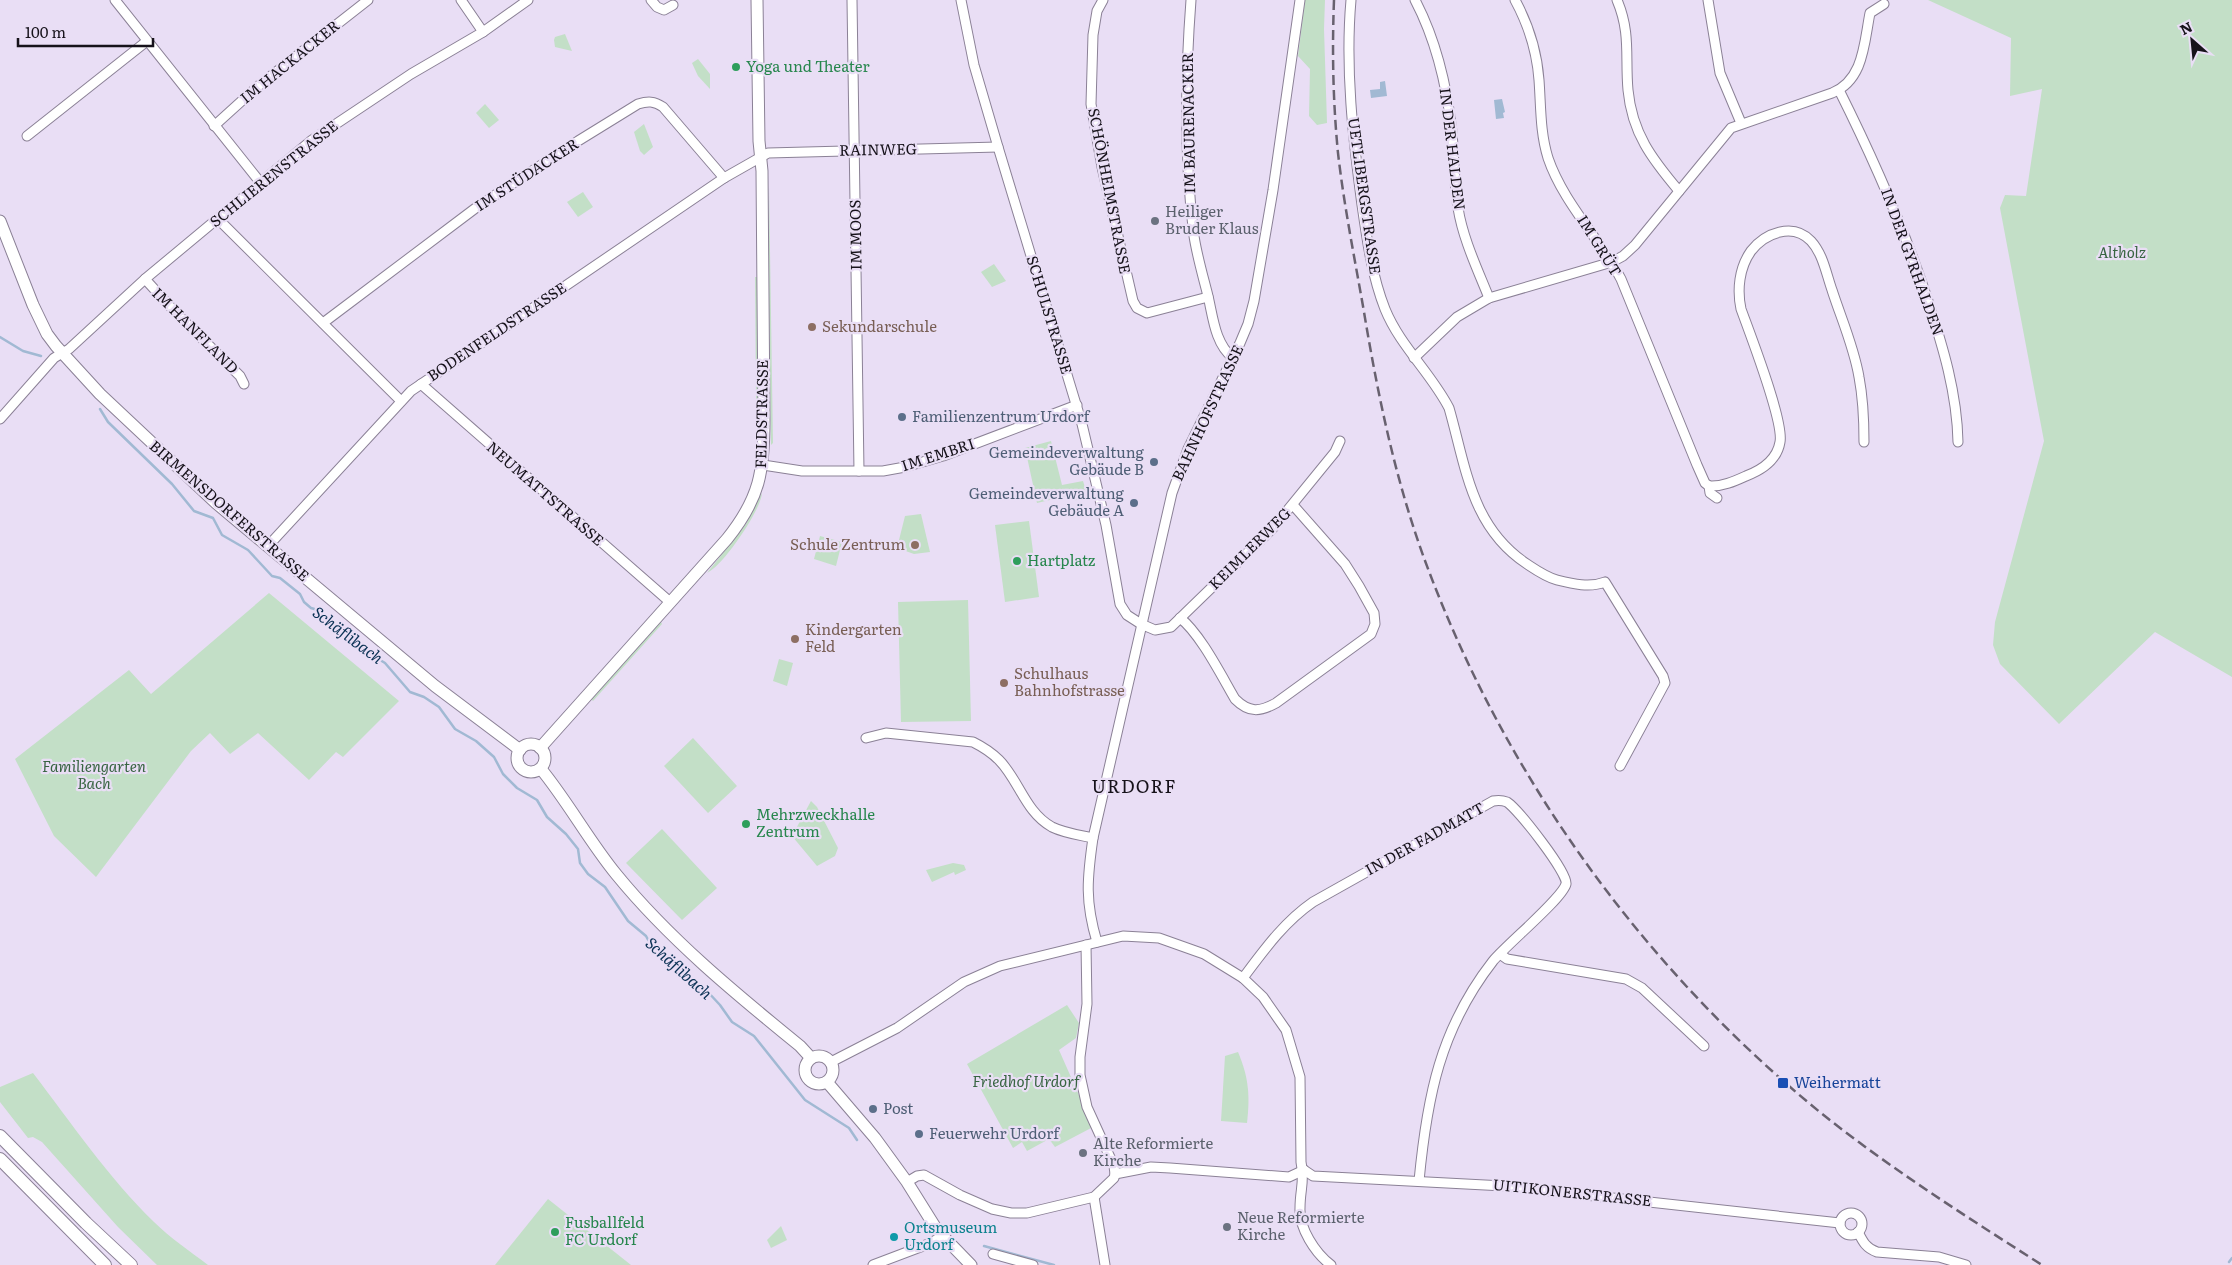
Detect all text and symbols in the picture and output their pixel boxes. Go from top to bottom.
street label: IM HACKACKER [234,13,344,108]
scale bar [18,15,152,47]
north arrow [2167,15,2217,65]
text: N [2176,16,2196,39]
text: 100 m [25,20,66,43]
street label: IM BAURENACKER [1175,52,1200,194]
place label: Yoga und Theater [746,54,870,77]
marker: Yoga und Theater [730,61,742,73]
street label: IN DER HALDEN [1435,86,1472,211]
street label: SCHÖNHEIMSTRASSE [1083,106,1138,276]
street label: SCHLIERENSTRASSE [204,114,342,232]
street label: UETLIBERGSTRASSE [1343,116,1388,276]
street label: IM STÜDACKER [470,131,583,216]
street label: RAINWEG [839,136,917,161]
street label: IN DER GYRHALDEN [1876,184,1951,339]
street label: IM MOOS [842,199,867,271]
place label: Heiliger Bruder Klaus [1165,199,1259,239]
street label: IM GRÜT [1572,210,1628,280]
marker: Heiliger Bruder Klaus [1149,215,1161,227]
park label: Altholz [2098,240,2146,263]
street label: SCHULSTRASSE [1021,253,1079,377]
street label: BODENFELDSTRASSE [422,275,570,386]
street label: IM HANFLAND [148,281,245,378]
place label: Sekundarschule [822,314,937,337]
marker: Sekundarschule [806,321,818,333]
street label: BAHNHOFSTRASSE [1165,340,1248,484]
street label: FELDSTRASSE [748,359,773,469]
place label: Familienzentrum Urdorf [912,404,1091,427]
marker: Familienzentrum Urdorf [896,411,908,423]
street label: IM EMBRI [898,431,977,476]
street label: BIRMENSDORFERSTRASSE [145,434,315,586]
street label: NEUMATTSTRASSE [482,435,610,551]
place label: Gemeindeverwaltung Gebäude B [989,440,1145,480]
marker: Gemeindeverwaltung Gebäude B [1148,456,1160,468]
place label: Gemeindeverwaltung Gebäude A [969,481,1125,521]
marker: Gemeindeverwaltung Gebäude A [1128,497,1140,509]
street label: KEIMLERWEG [1203,502,1295,594]
place label: Schule Zentrum [790,532,905,555]
marker: Schule Zentrum [909,539,921,551]
place label: Hartplatz [1027,548,1095,571]
marker: Hartplatz [1011,555,1023,567]
water label: Schäflibach [308,600,389,669]
place label: Kindergarten Feld [805,617,902,657]
marker: Kindergarten Feld [789,633,801,645]
place label: Schulhaus Bahnhofstrasse [1014,661,1125,701]
marker: Schulhaus Bahnhofstrasse [998,677,1010,689]
park label: Familiengarten Bach [42,754,146,794]
district label: URDORF [1091,772,1177,799]
street label: IN DER FADMATT [1360,795,1488,880]
place label: Mehrzweckhalle Zentrum [756,802,875,842]
marker: Mehrzweckhalle Zentrum [740,818,752,830]
water label: Schäflibach [641,931,719,1004]
park label: Friedhof Urdorf [972,1069,1082,1092]
place label: Weihermatt [1794,1070,1881,1093]
marker: Weihermatt [1776,1076,1790,1090]
place label: Post [883,1096,913,1119]
marker: Post [867,1103,879,1115]
place label: Feuerwehr Urdorf [929,1121,1060,1144]
marker: Feuerwehr Urdorf [913,1128,925,1140]
place label: Alte Reformierte Kirche [1093,1131,1214,1171]
marker: Alte Reformierte Kirche [1077,1147,1089,1159]
street label: UITIKONERSTRASSE [1492,1172,1653,1211]
place label: Neue Reformierte Kirche [1237,1205,1365,1245]
place label: Fusballfeld FC Urdorf [565,1210,644,1250]
place label: Ortsmuseum Urdorf [904,1215,998,1255]
marker: Neue Reformierte Kirche [1221,1221,1233,1233]
marker: Fusballfeld FC Urdorf [549,1226,561,1238]
marker: Ortsmuseum Urdorf [888,1231,900,1243]

